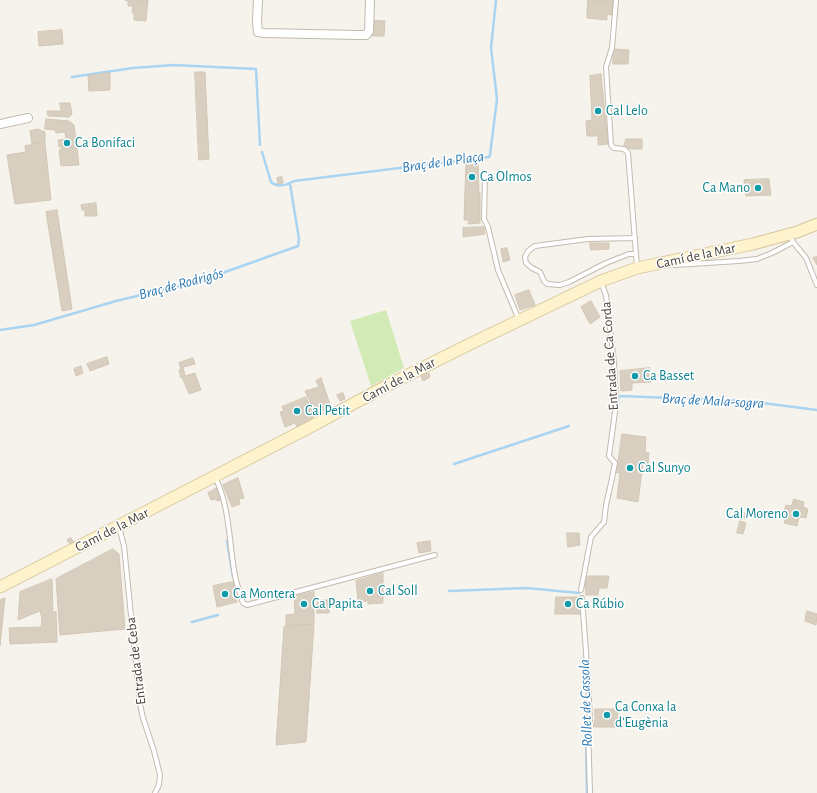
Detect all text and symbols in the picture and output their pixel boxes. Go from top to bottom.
place label: Cal Lelo [606,103,648,119]
marker: Cal Lelo [593,106,603,116]
place label: Ca Bonifaci [75,135,135,151]
marker: Ca Bonifaci [62,138,72,148]
water label: Braç de la Plaça [401,147,485,177]
place label: Ca Olmos [480,169,532,185]
marker: Ca Olmos [467,172,477,182]
place label: Ca Mano [703,180,750,196]
marker: Ca Mano [753,183,763,193]
street label: Camí de la Mar [655,239,737,273]
water label: Braç de Rodrigós [137,264,225,304]
street label: Entrada de Ca Corda [598,301,622,411]
street label: Camí de la Mar [360,354,438,406]
place label: Ca Basset [643,368,694,384]
marker: Ca Basset [630,371,640,381]
water label: Braç de Mala-sogra [662,389,764,413]
place label: Cal Petit [305,403,350,419]
marker: Cal Petit [292,406,302,416]
place label: Cal Sunyo [638,460,691,476]
marker: Cal Sunyo [625,463,635,473]
street label: Camí de la Mar [72,504,152,556]
place label: Cal Moreno [726,506,788,522]
marker: Cal Moreno [791,509,801,519]
place label: Cal Soll [378,583,418,599]
place label: Ca Montera [233,586,295,602]
marker: Cal Soll [365,586,375,596]
marker: Ca Montera [220,589,230,599]
place label: Ca Papita [312,596,363,612]
place label: Ca Rúbio [576,596,624,612]
marker: Ca Papita [299,599,309,609]
marker: Ca Rúbio [563,599,573,609]
street label: Entrada de Ceba [122,616,150,706]
water label: Rollet de Cassola [575,659,597,747]
place label: Ca Conxa la d'Eugènia [615,699,677,732]
marker: Ca Conxa la d'Eugènia [602,710,612,720]

